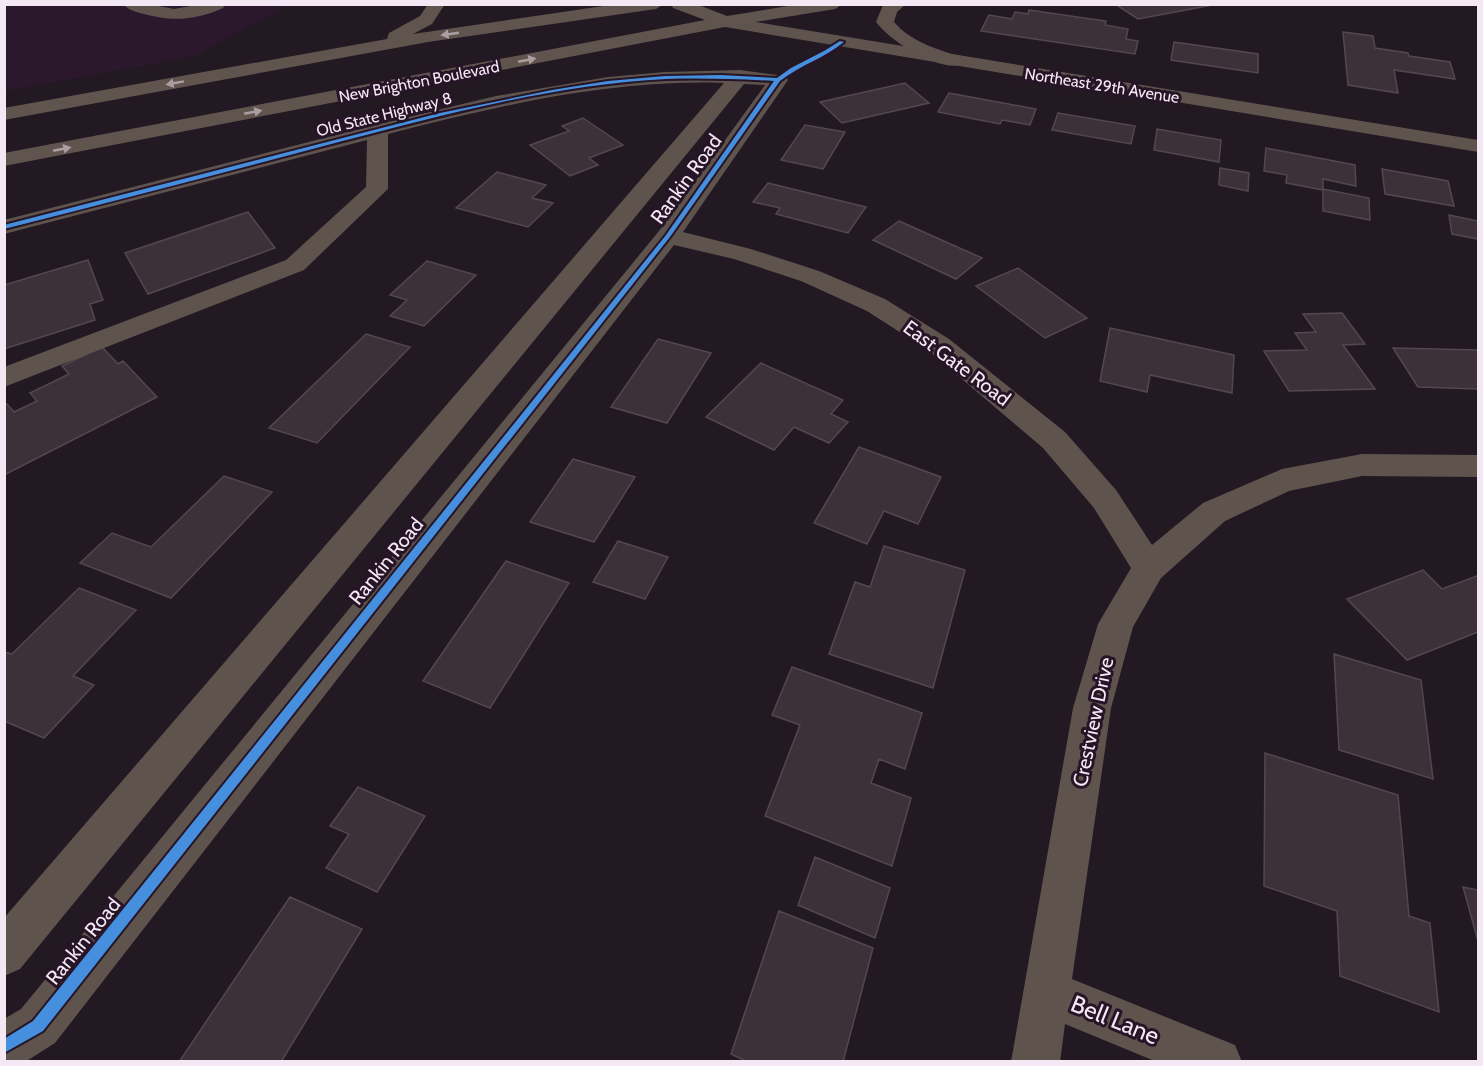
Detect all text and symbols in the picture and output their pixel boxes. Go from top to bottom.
one-way arrow [441,29,460,38]
one-way arrow [518,55,537,64]
street label: New Brighton Boulevard [337,57,501,106]
street label: Northeast 29th Avenue [1023,64,1181,107]
one-way arrow [166,79,185,88]
street label: Old State Highway 8 [314,88,454,141]
one-way arrow [244,107,263,116]
street label: Rankin Road [645,129,727,229]
one-way arrow [53,144,72,153]
street label: East Gate Road [899,315,1015,411]
street label: Rankin Road [344,513,428,609]
street label: Crestview Drive [1068,655,1118,789]
street label: Rankin Road [41,893,125,989]
street label: Bell Lane [1067,989,1164,1050]

